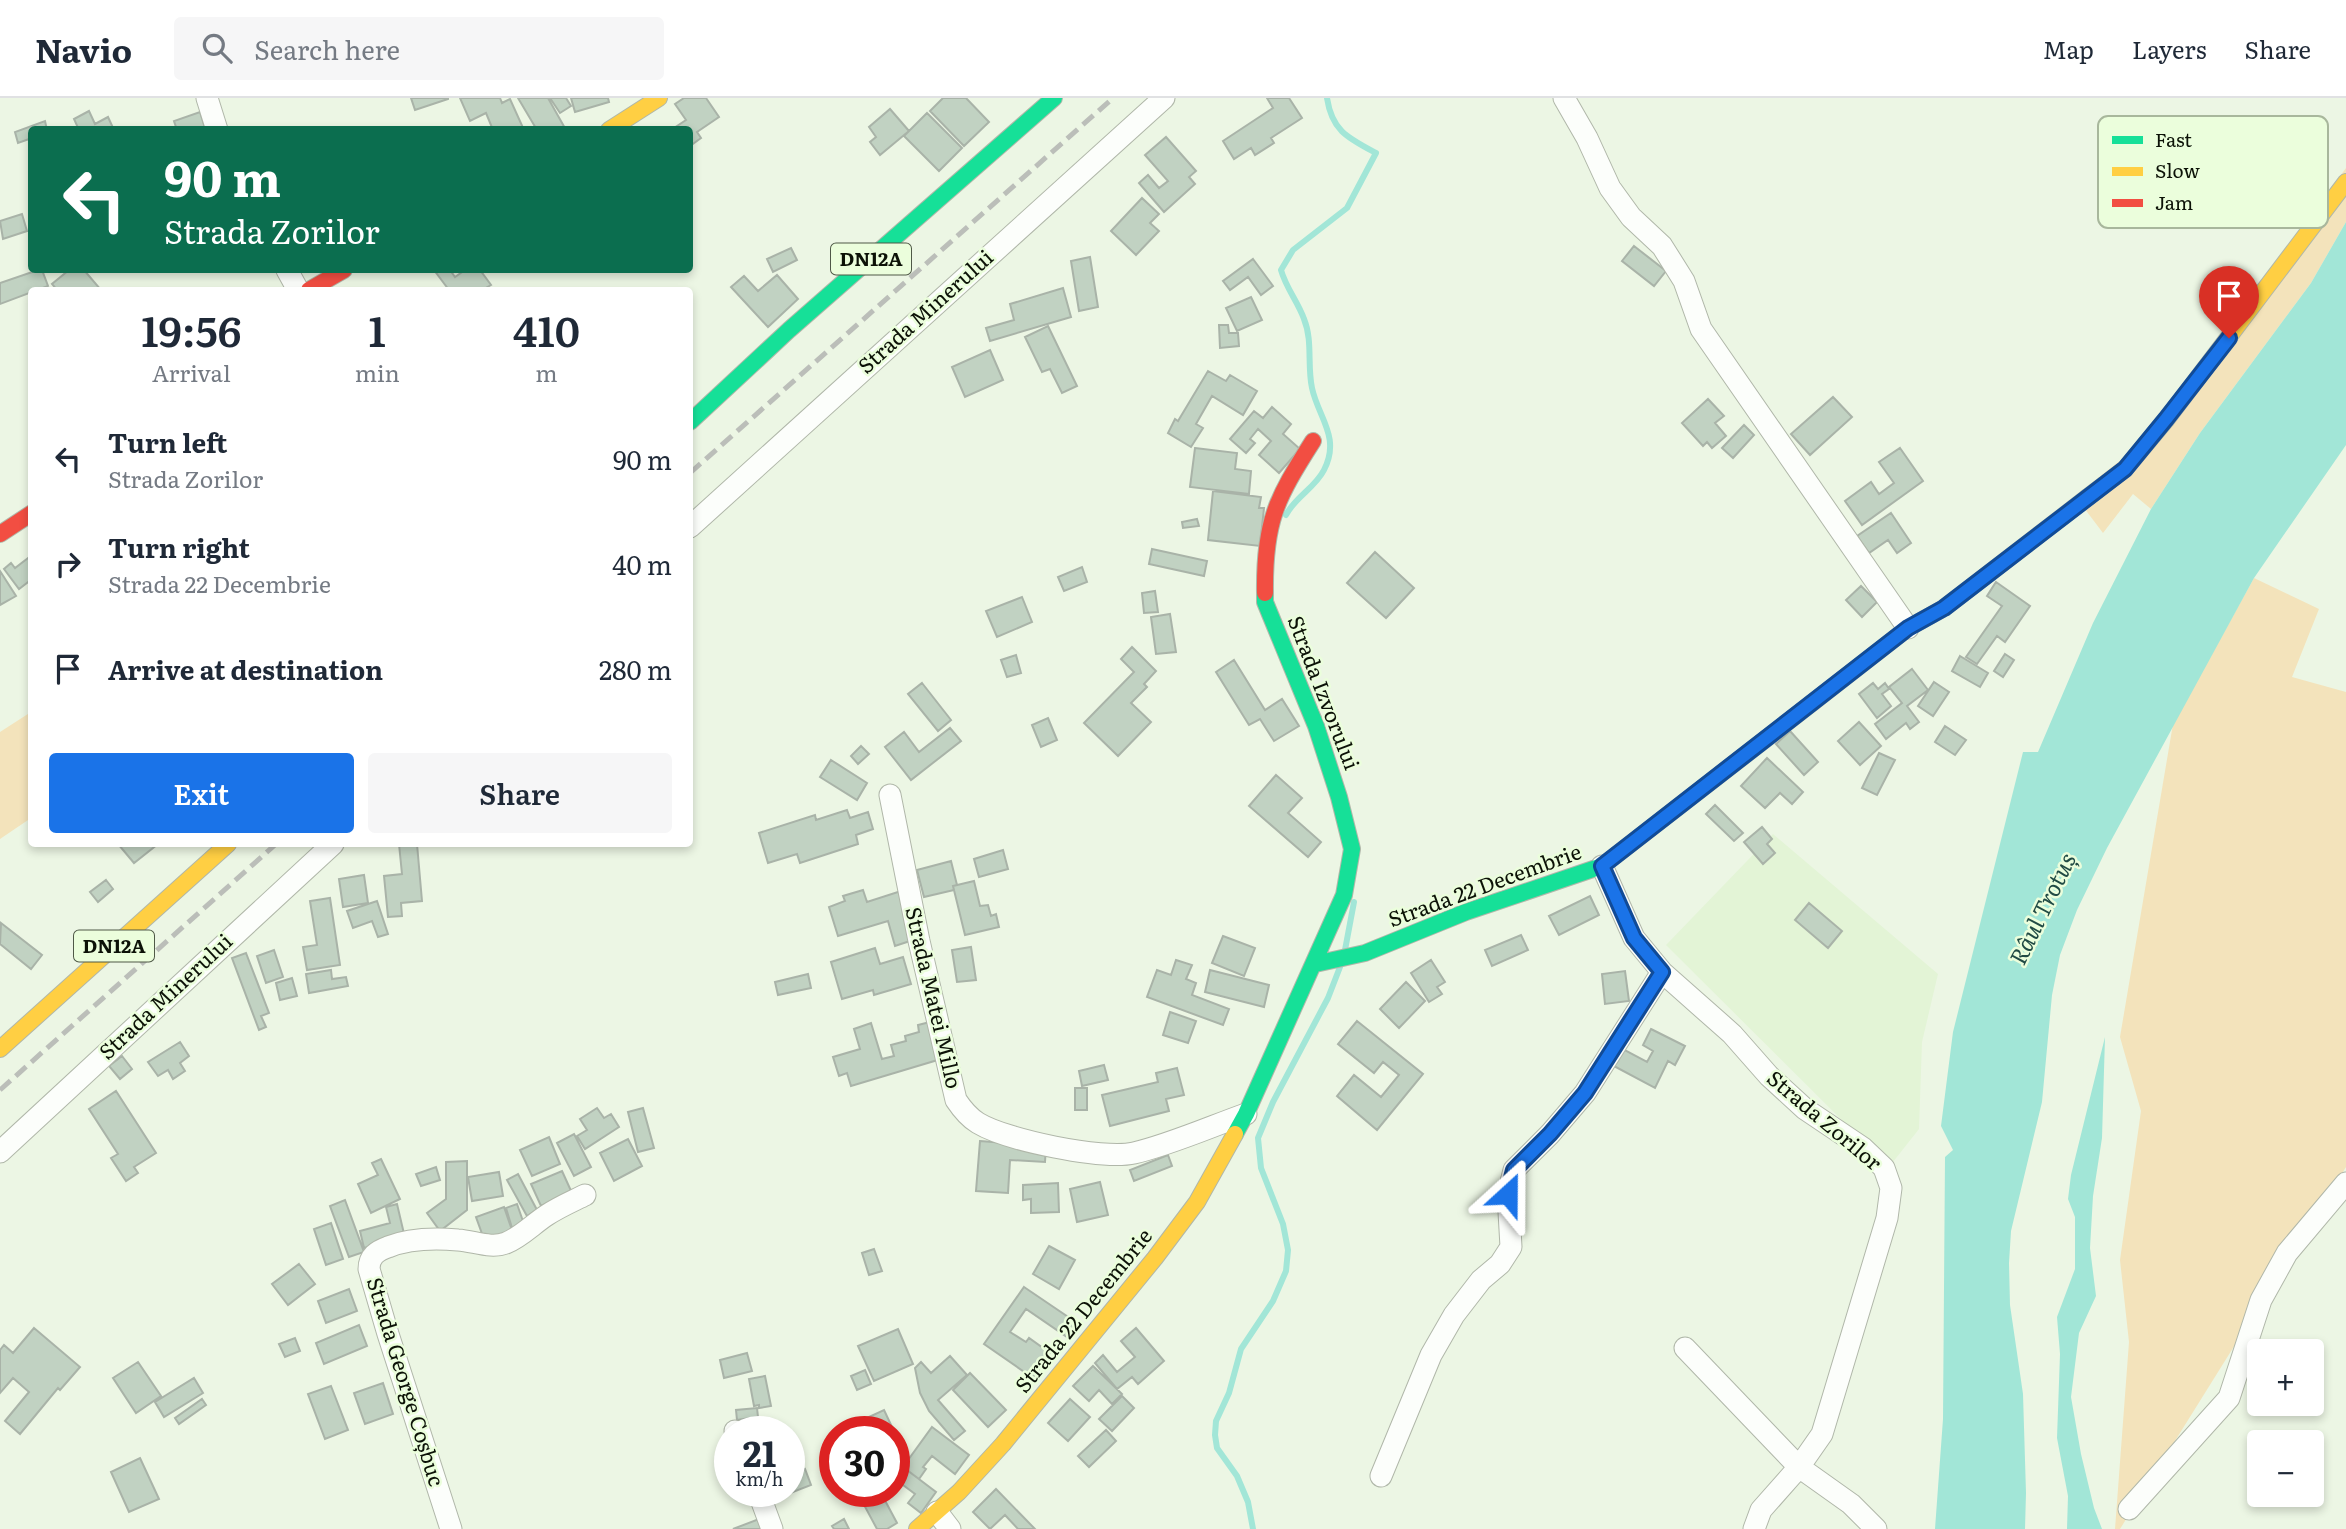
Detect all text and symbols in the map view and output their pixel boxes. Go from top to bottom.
search box [174,17,664,80]
text: Navio [35,24,132,73]
icon: search [198,29,236,67]
text: Search here [254,29,400,68]
text: Map [2043,31,2094,66]
text: Layers [2132,31,2206,66]
text: Share [2244,31,2311,66]
legend [2098,116,2328,228]
text: Fast [2155,125,2192,153]
text: 90 m [164,139,281,212]
icon: left [49,154,140,245]
text: Slow [2155,156,2200,184]
text: Jam [2155,188,2193,216]
text: Strada Zorilor [164,206,380,254]
street label: Strada Minerului [850,241,999,379]
road number: DN12A [831,244,911,274]
pin [2199,266,2259,338]
icon: arrive [2210,277,2248,315]
text: 19:56 [141,298,242,360]
text: 1 [369,298,386,360]
text: 410 [513,298,580,360]
text: Arrival [152,355,231,389]
text: min [355,355,400,389]
text: m [535,355,558,389]
text: Turn left [108,422,227,461]
text: 90 m [613,439,672,478]
icon: left [49,440,87,478]
text: Strada Zorilor [108,461,263,495]
text: Turn right [108,527,250,566]
text: 40 m [612,544,672,583]
icon: right [49,545,87,583]
text: Strada 22 Decembrie [108,566,331,600]
street label: Strada Izvorului [1282,610,1369,774]
text: Arrive at destination [108,649,383,688]
text: 280 m [599,649,672,688]
icon: arrive [49,650,87,688]
button: Exit [49,753,354,833]
button: Share [368,753,672,833]
street label: Strada 22 Decembrie [1383,834,1585,933]
water label: Râul Trotuș [1999,846,2083,970]
street label: Strada Matei Millo [899,903,971,1091]
street label: Strada Minerului [91,925,238,1065]
road number: DN12A [74,930,154,961]
street label: Strada Zorilor [1761,1062,1890,1176]
position arrow [1471,1157,1545,1231]
street label: Strada 22 Decembrie [1006,1221,1158,1398]
street label: Strada George Coșbuc [361,1273,454,1490]
map controls [2247,1339,2324,1507]
button: + [2247,1339,2324,1416]
speed limit sign: 30 [819,1416,910,1507]
text: 21 [743,1426,776,1478]
button: − [2247,1430,2324,1507]
text: km/h [736,1465,783,1492]

